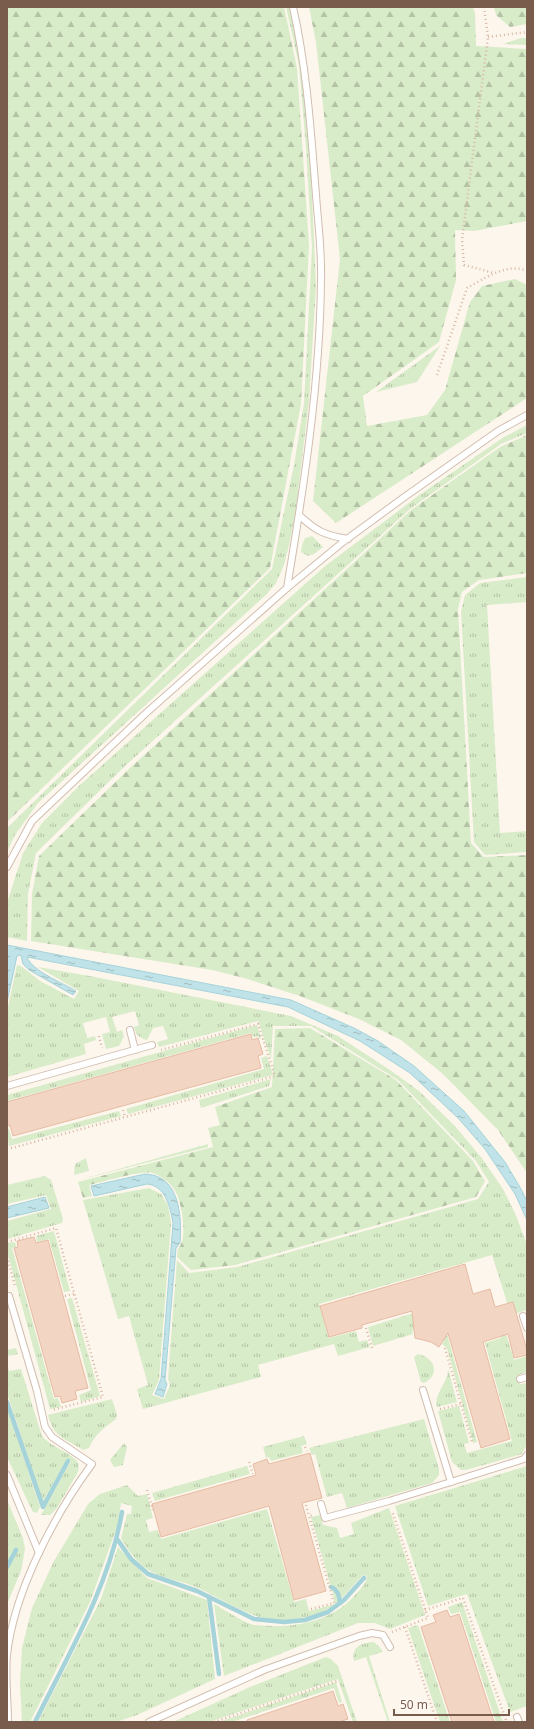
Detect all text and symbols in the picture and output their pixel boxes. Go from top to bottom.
scale bar [394,1691,509,1717]
text: 50 m [400,1696,428,1713]

